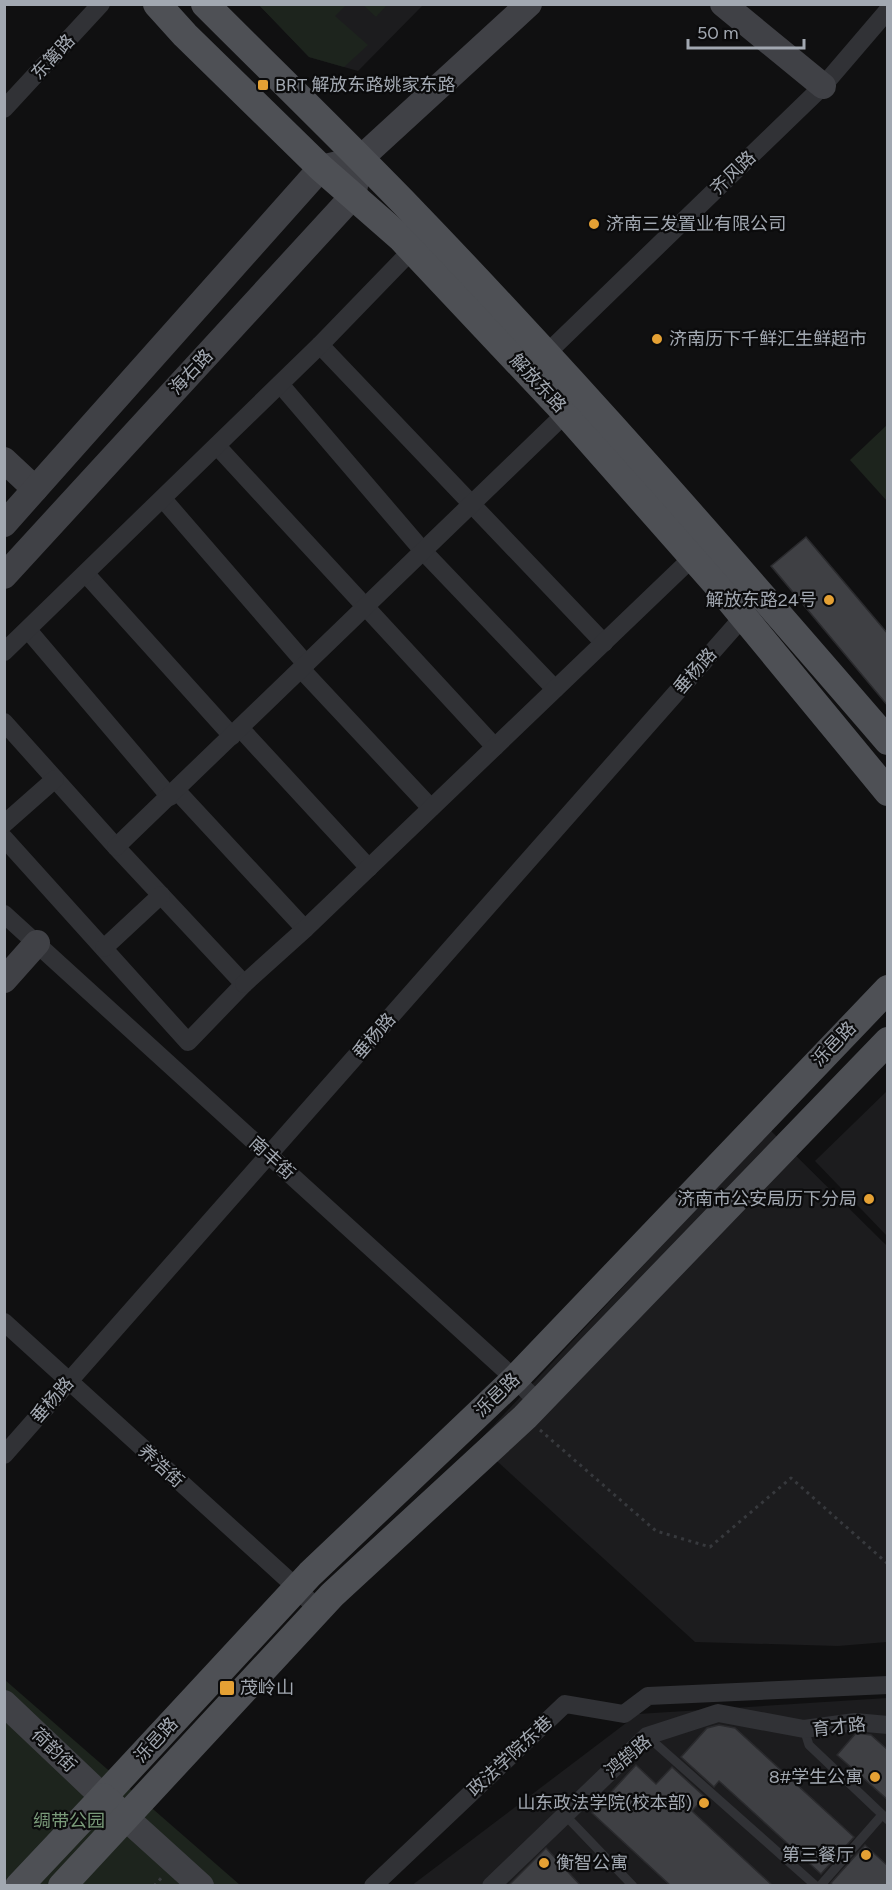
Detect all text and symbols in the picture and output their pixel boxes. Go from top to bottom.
scale bar [688,12,804,50]
text: 50 m [697,22,739,44]
street label: 东篱路 [27,30,79,84]
place label: BRT 解放东路姚家东路 [275,74,456,96]
marker: BRT 解放东路姚家东路 [256,78,270,92]
street label: 齐风路 [706,146,760,200]
place label: 济南三发置业有限公司 [606,213,786,235]
marker: 济南三发置业有限公司 [587,217,601,231]
place label: 济南历下千鲜汇生鲜超市 [669,328,867,350]
marker: 济南历下千鲜汇生鲜超市 [650,332,664,346]
street label: 海右路 [165,345,217,399]
street label: 解放东路 [505,349,571,417]
place label: 解放东路24号 [706,589,817,611]
marker: 解放东路24号 [822,593,836,607]
street label: 垂杨路 [669,643,721,699]
street label: 垂杨路 [348,1008,400,1064]
street label: 泺邑路 [807,1017,861,1071]
street label: 南丰街 [245,1132,299,1184]
place label: 济南市公安局历下分局 [677,1188,857,1210]
marker: 济南市公安局历下分局 [862,1192,876,1206]
street label: 泺邑路 [470,1368,524,1422]
street label: 垂杨路 [26,1372,78,1428]
street label: 养浩街 [134,1440,188,1492]
place label: 茂岭山 [240,1677,294,1699]
marker: 茂岭山 [218,1679,236,1697]
street label: 政法学院东巷 [463,1711,557,1801]
street label: 泺邑路 [130,1713,182,1767]
street label: 育才路 [811,1713,867,1741]
street label: 荷韵街 [27,1723,81,1777]
street label: 鸿鹄路 [600,1730,656,1782]
place label: 8#学生公寓 [769,1766,863,1788]
marker: 8#学生公寓 [868,1770,882,1784]
place label: 山东政法学院(校本部) [517,1792,692,1814]
marker: 山东政法学院(校本部) [697,1796,711,1810]
park label: 绸带公园 [33,1810,105,1832]
place label: 第三餐厅 [782,1844,854,1866]
marker: 第三餐厅 [859,1848,873,1862]
place label: 衡智公寓 [556,1852,628,1874]
marker: 衡智公寓 [537,1856,551,1870]

